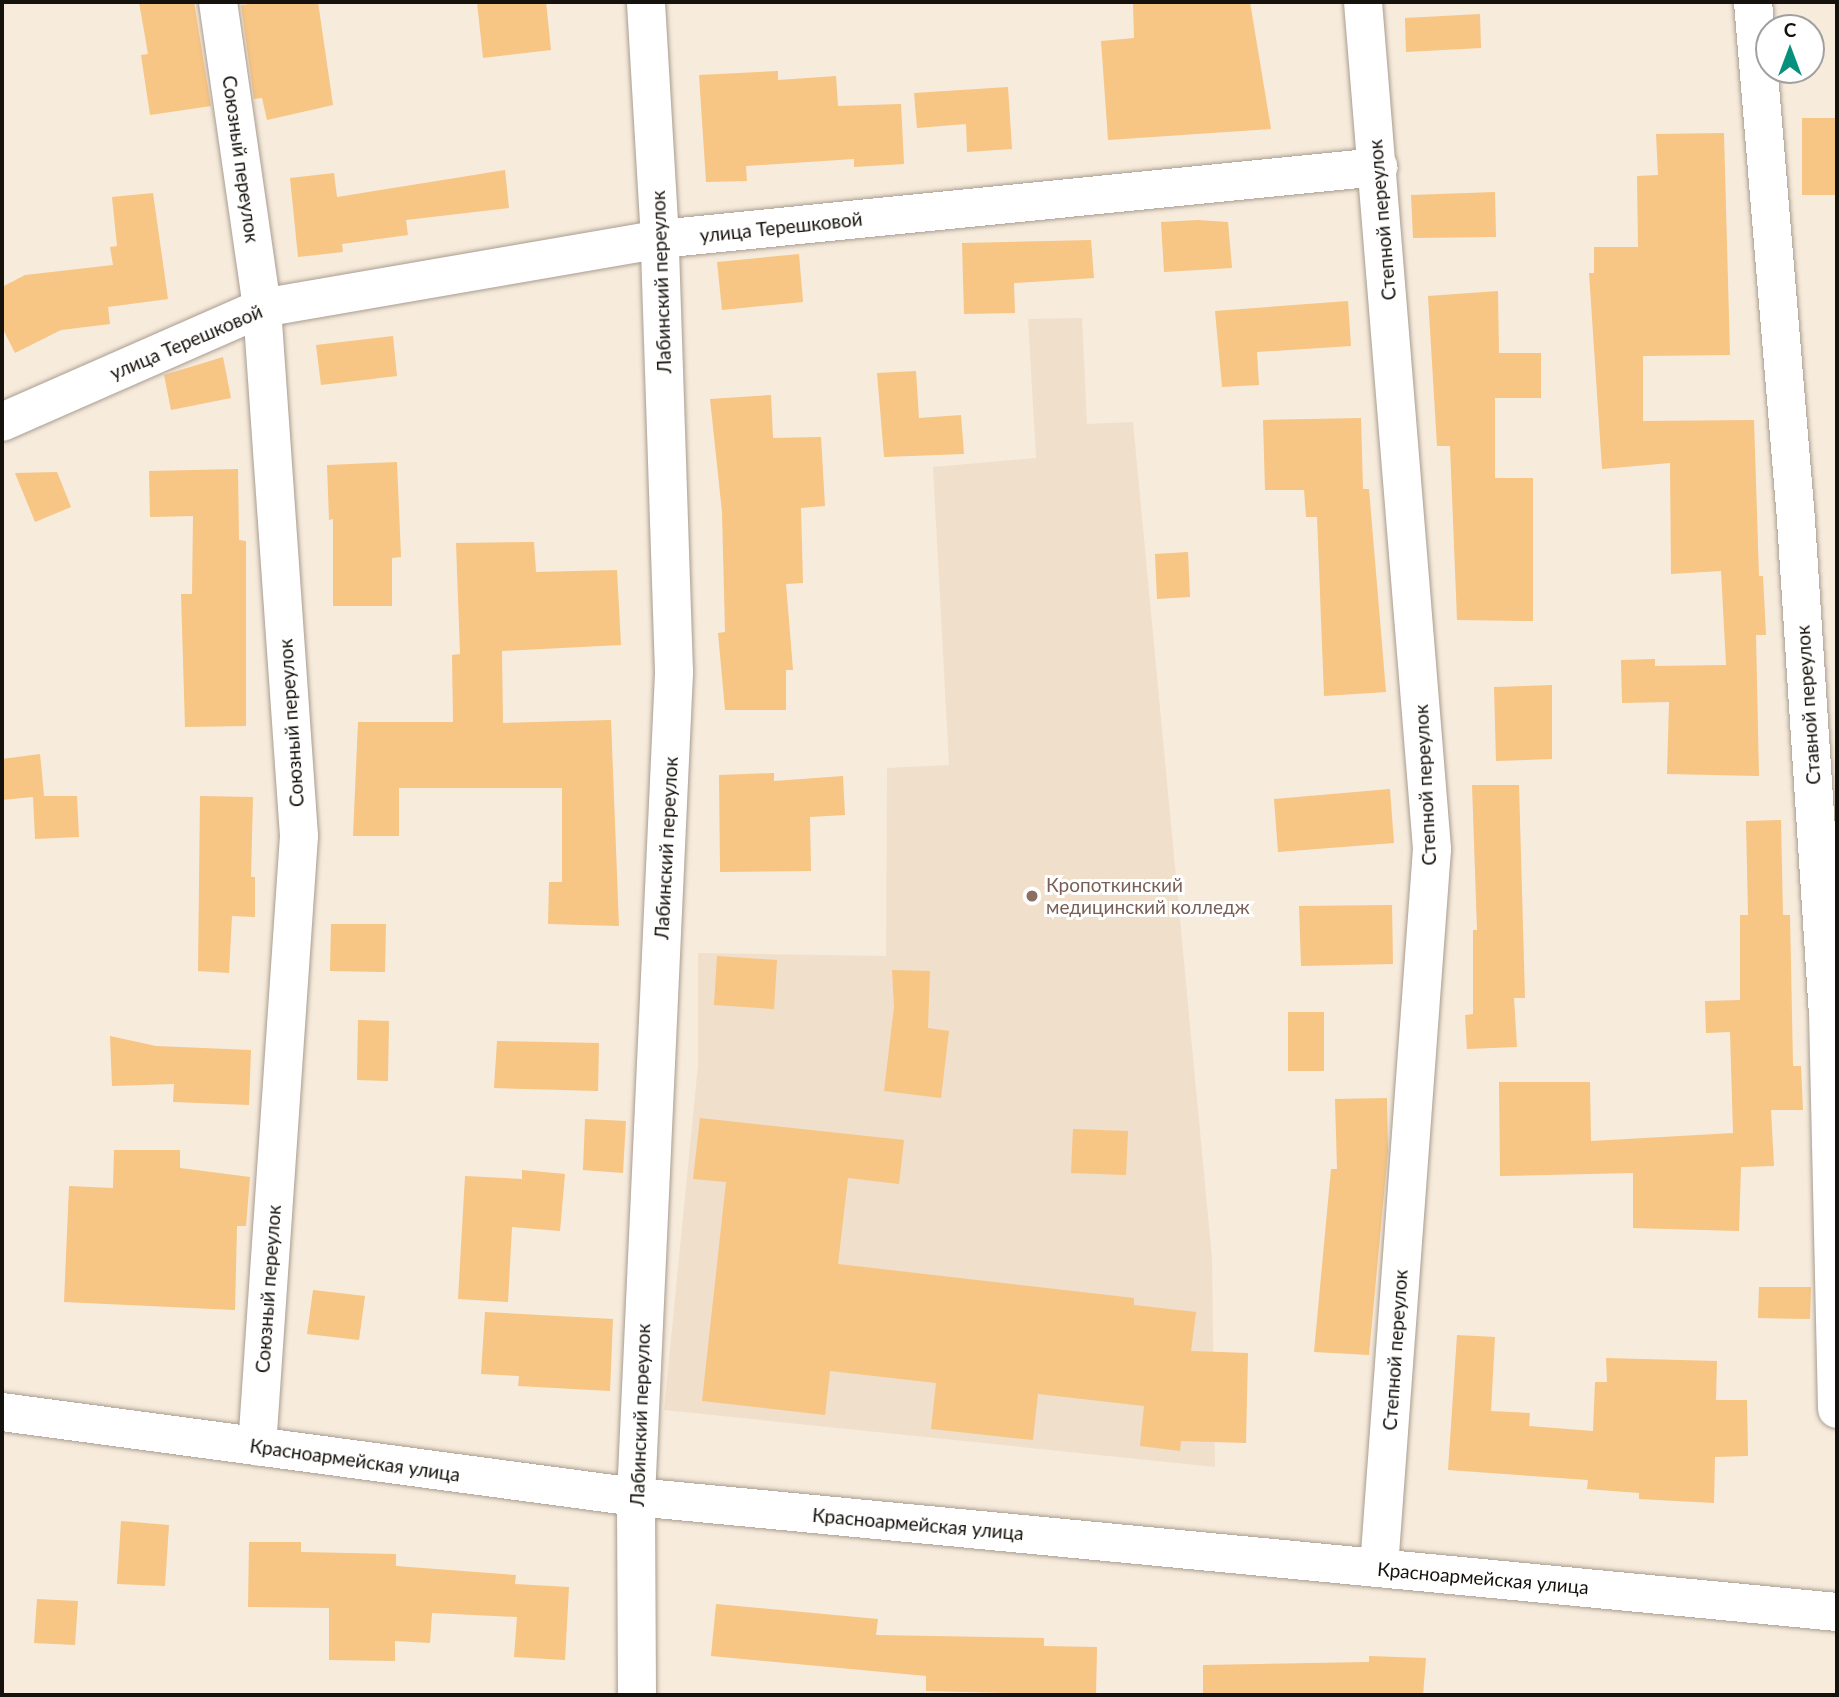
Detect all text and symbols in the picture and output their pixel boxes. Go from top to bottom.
north arrow [1755,14,1825,84]
text: С [1784,18,1796,41]
street label: Союзный переулок [218,74,264,244]
street label: Степной переулок [1364,139,1400,301]
street label: Лабинский переулок [646,190,676,374]
street label: улица Терешковой [699,207,863,247]
street label: улица Терешковой [106,300,266,384]
street label: Ставной переулок [1791,625,1825,785]
street label: Союзный переулок [274,638,308,808]
street label: Степной переулок [1409,704,1441,866]
street label: Лабинский переулок [650,756,682,940]
place label: Кропоткинский медицинский колледж [1046,874,1250,918]
marker: Кропоткинский медицинский колледж [1024,888,1040,904]
street label: Союзный переулок [251,1204,285,1374]
street label: Степной переулок [1378,1269,1412,1431]
street label: Лабинский переулок [625,1323,655,1507]
street label: Красноармейская улица [248,1434,462,1486]
street label: Красноармейская улица [811,1503,1025,1545]
street label: Красноармейская улица [1376,1557,1590,1599]

